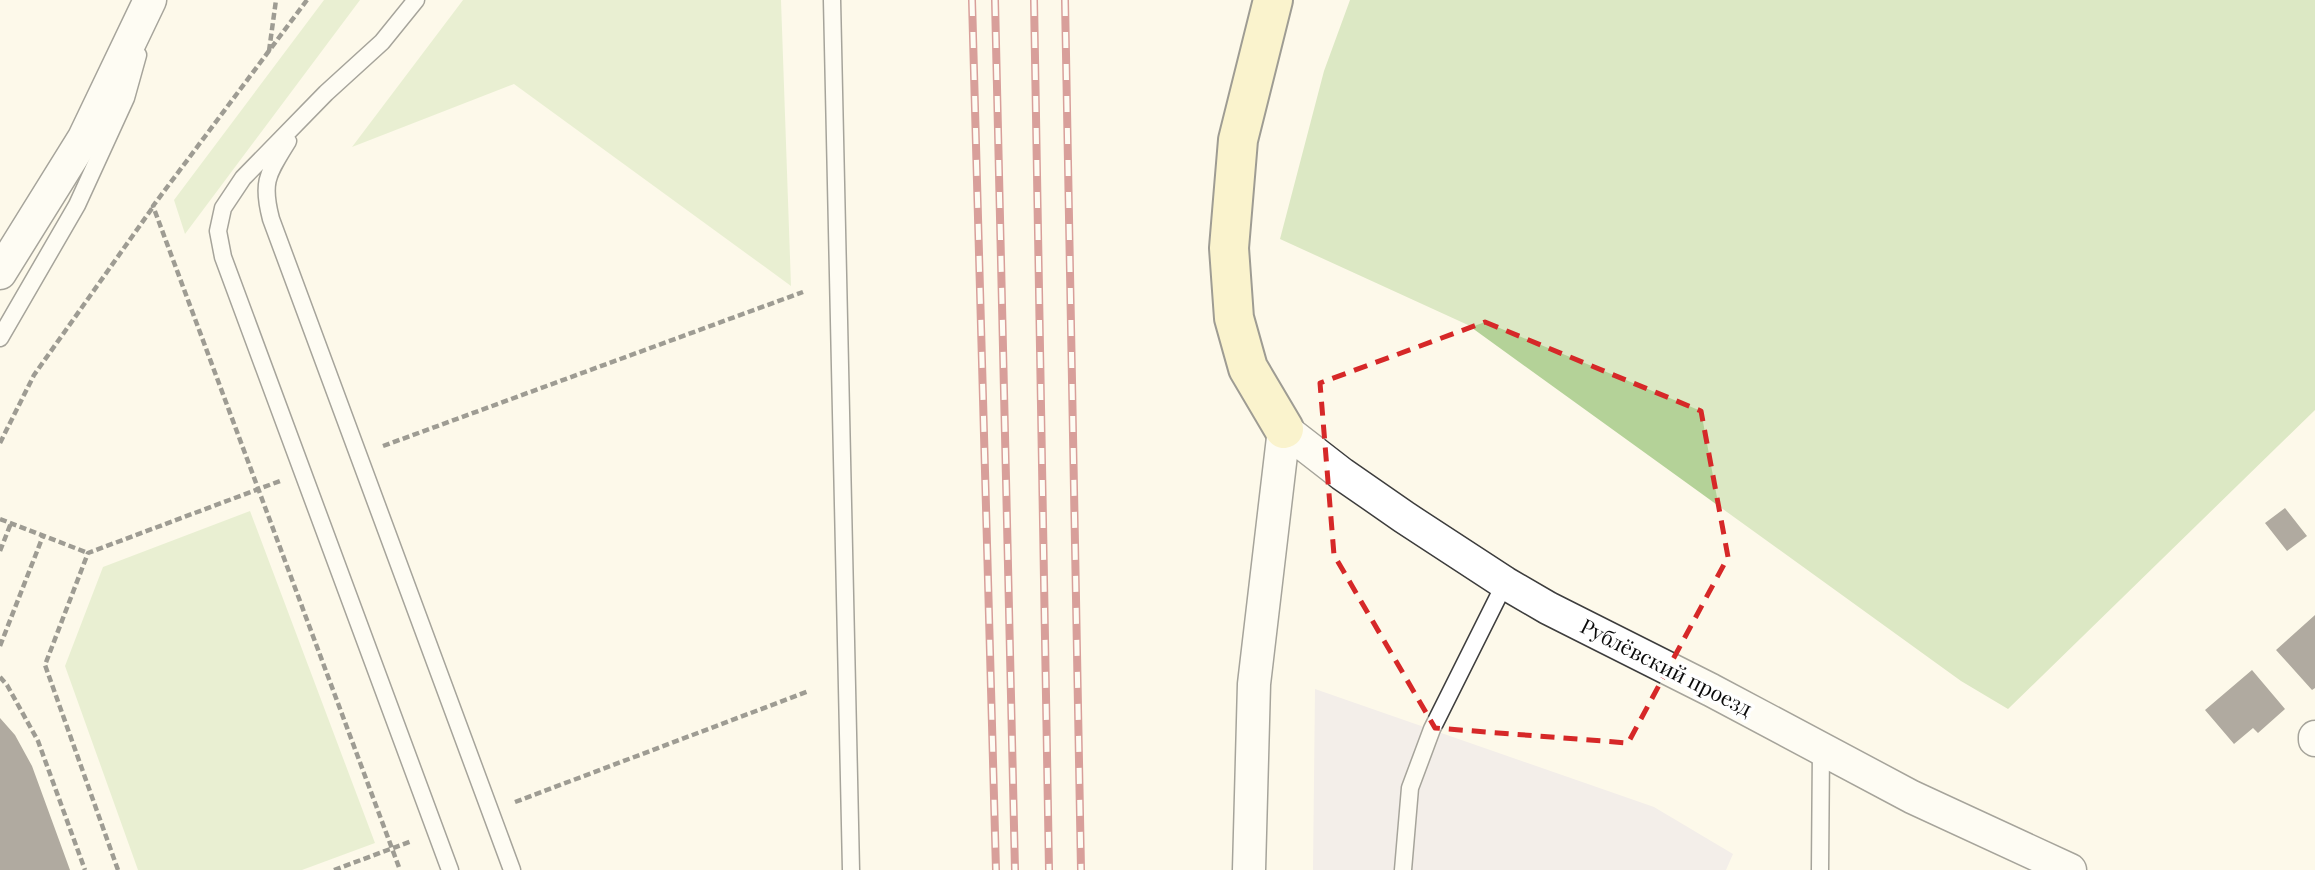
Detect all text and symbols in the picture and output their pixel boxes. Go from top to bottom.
street label: Рублёвский проезд [1576,611,1757,722]

